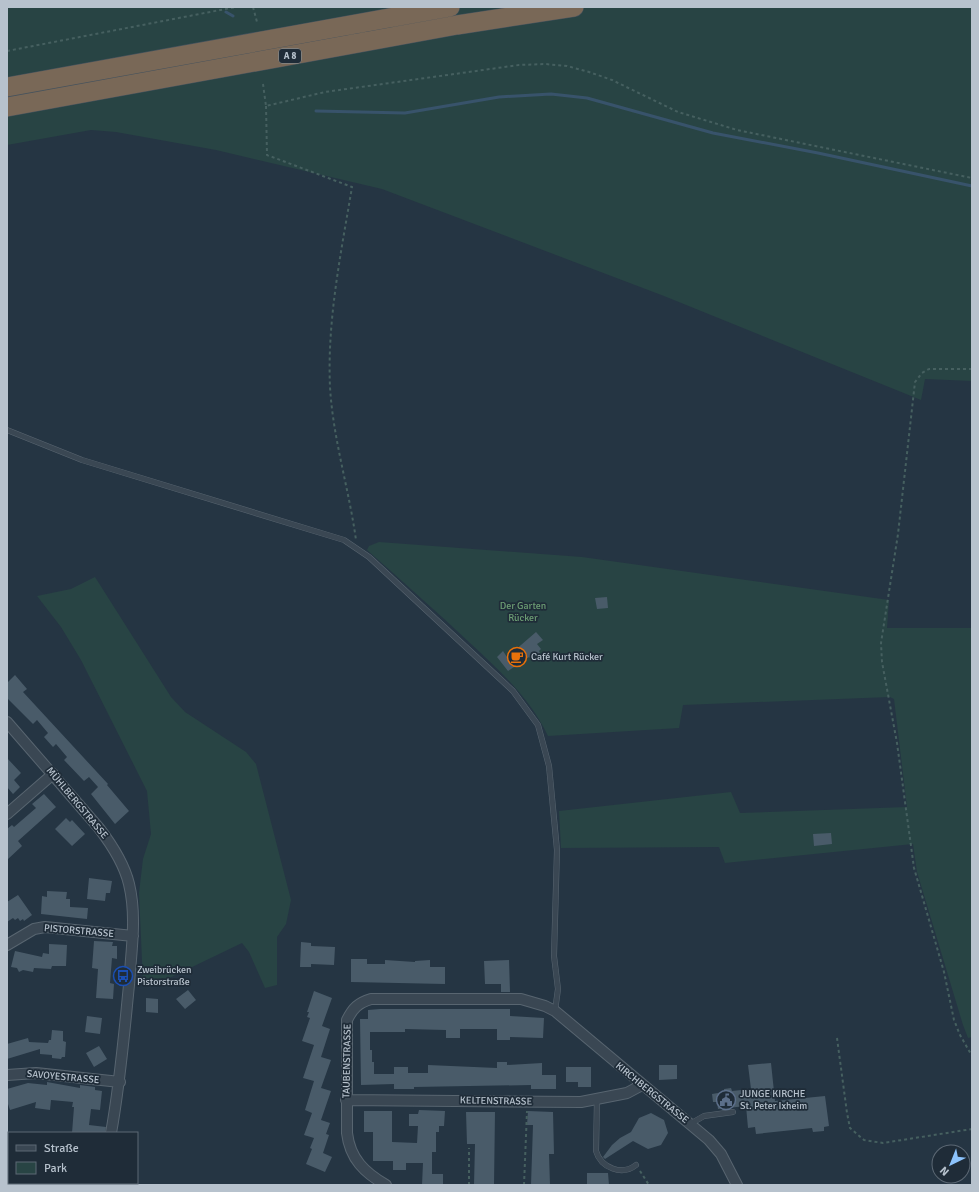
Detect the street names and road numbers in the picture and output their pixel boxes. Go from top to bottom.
road number: A 8 [279,49,301,63]
street label: MÜHLBERGSTRASSE [44,765,111,841]
street label: PISTORSTRASSE [43,922,115,940]
street label: TAUBENSTRASSE [340,1023,354,1098]
street label: KIRCHBERGSTRASSE [613,1060,691,1126]
street label: SAVOYESTRASSE [26,1068,100,1086]
street label: KELTENSTRASSE [460,1094,533,1108]

